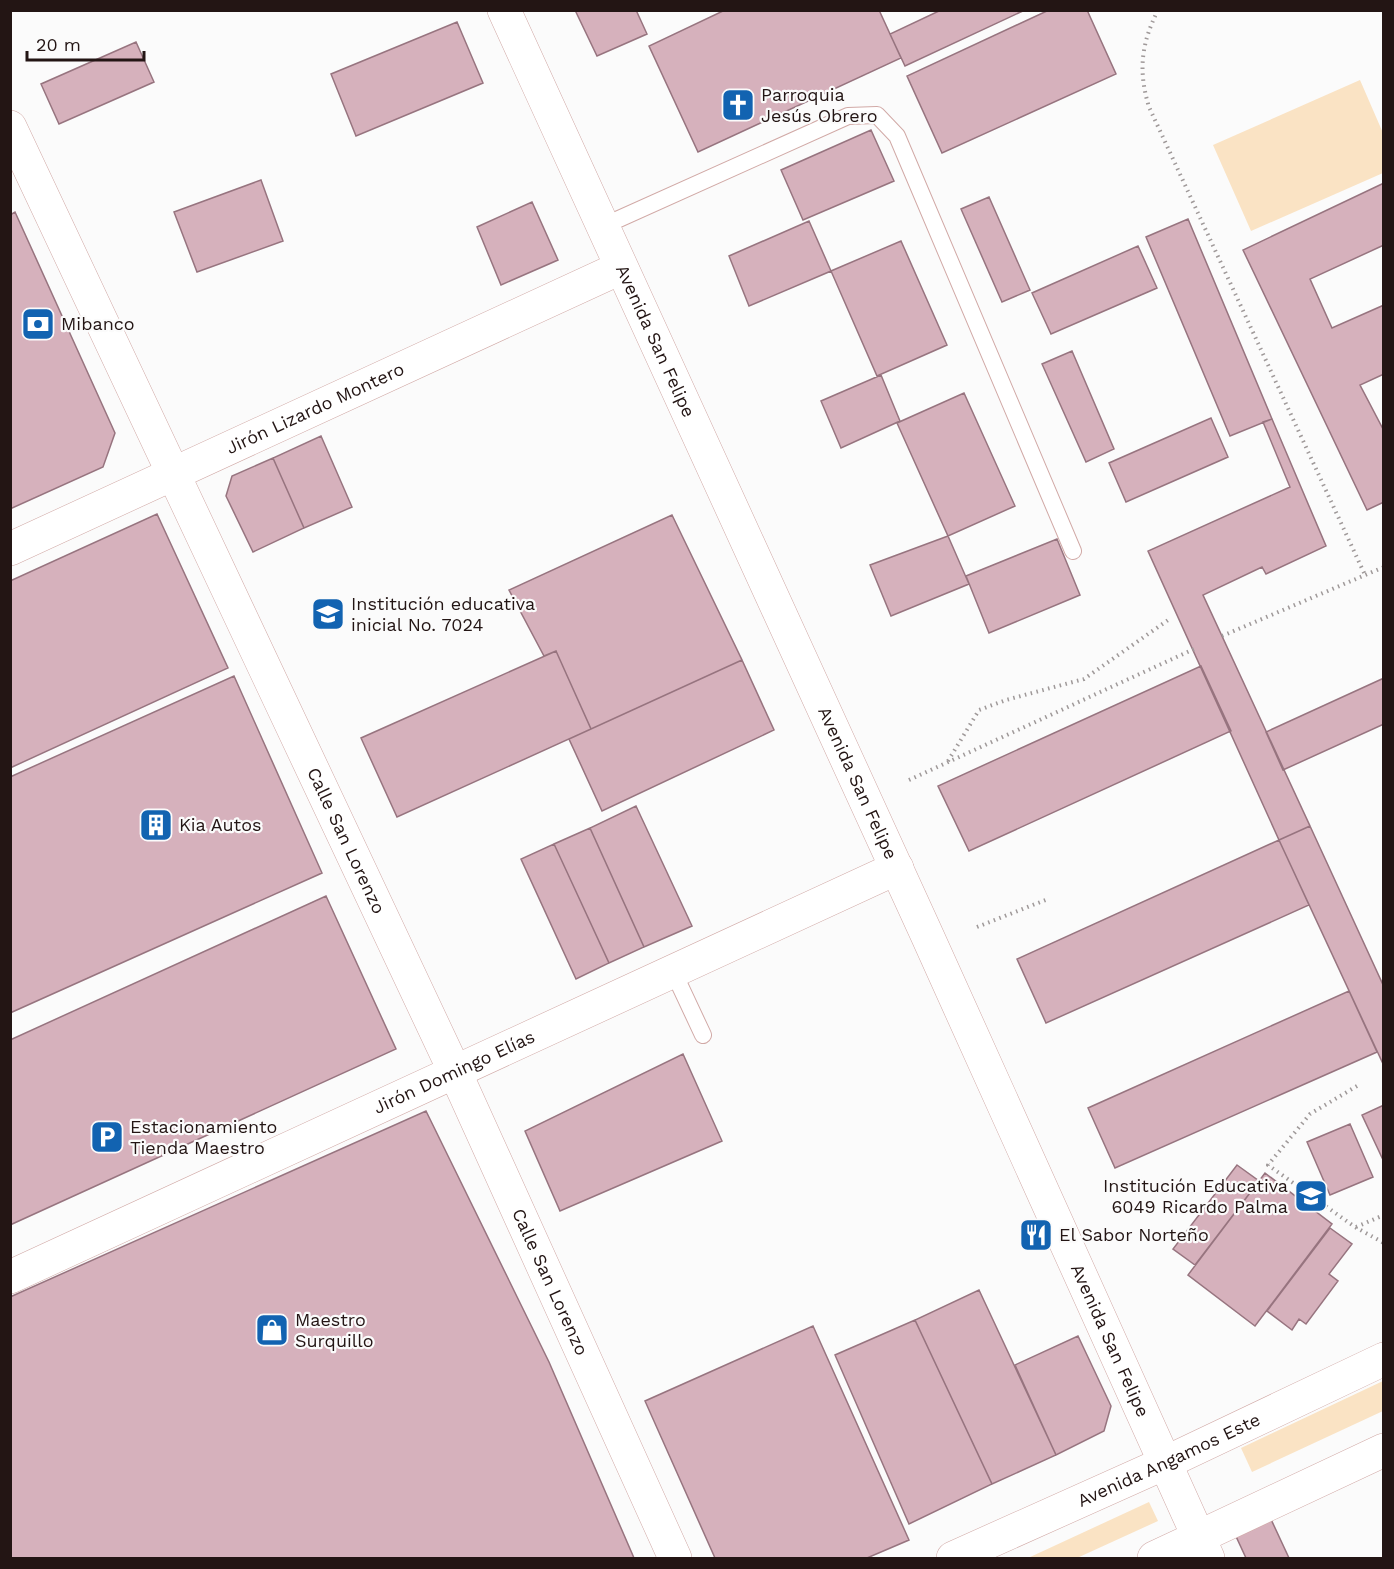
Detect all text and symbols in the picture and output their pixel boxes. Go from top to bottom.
scale bar [27,24,144,62]
text: 20 m [36,34,81,55]
place label: Parroquia Jesús Obrero [761,84,878,126]
church icon: Parroquia Jesús Obrero [720,87,756,123]
street label: Avenida San Felipe [612,261,700,420]
bank icon: Mibanco [20,306,56,342]
place label: Mibanco [61,313,135,334]
street label: Jirón Lizardo Montero [223,358,407,458]
place label: Institución educativa inicial No. 7024 [351,593,535,635]
school or university icon: Institución educativa inicial No. 7024 [310,596,346,632]
street label: Avenida San Felipe [814,703,902,862]
street label: Calle San Lorenzo [303,764,390,917]
building icon: Kia Autos [138,807,174,843]
place label: Kia Autos [179,814,261,835]
street label: Jirón Domingo Elías [370,1026,538,1118]
place label: Estacionamiento Tienda Maestro [130,1116,277,1158]
parking icon: Estacionamiento Tienda Maestro [89,1119,125,1155]
place label: Institución Educativa 6049 Ricardo Palma [1103,1175,1288,1217]
school or university icon: Institución Educativa 6049 Ricardo Palma [1293,1178,1329,1214]
street label: Calle San Lorenzo [508,1205,593,1359]
restaurant icon: El Sabor Norteño [1018,1217,1054,1253]
place label: El Sabor Norteño [1059,1224,1209,1245]
street label: Avenida San Felipe [1067,1261,1154,1420]
place label: Maestro Surquillo [295,1309,374,1351]
shop icon: Maestro Surquillo [254,1312,290,1348]
street label: Avenida Angamos Este [1074,1408,1263,1511]

